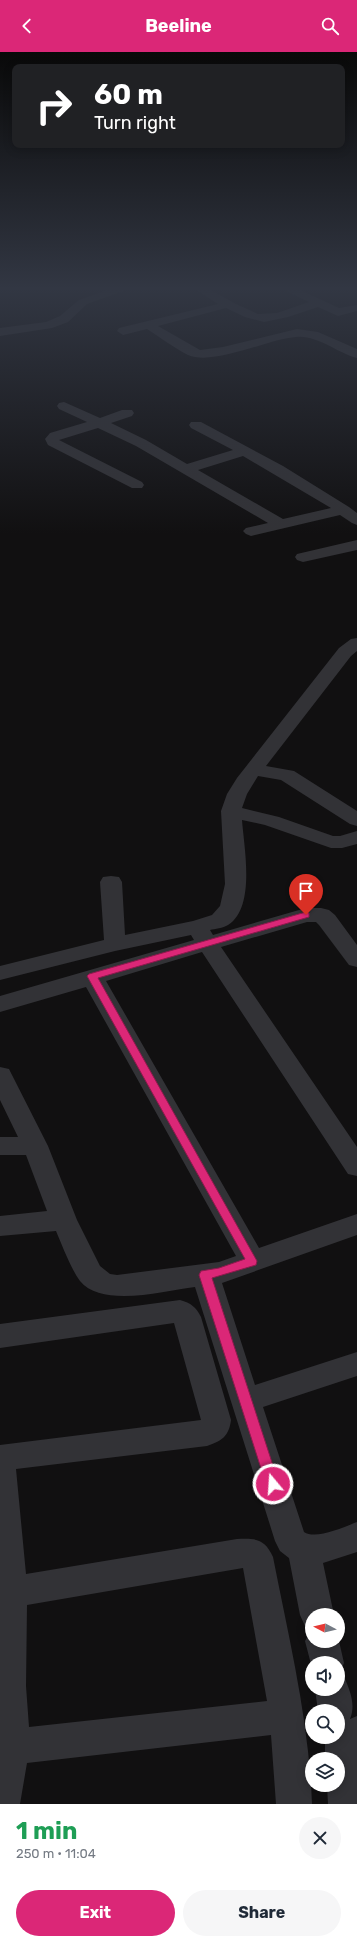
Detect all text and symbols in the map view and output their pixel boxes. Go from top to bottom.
icon: back [16,15,38,37]
text: Beeline [145,15,212,37]
icon: search [319,15,341,37]
text: 60 m [94,78,163,111]
icon: right [28,80,80,132]
text: Turn right [94,112,176,134]
pin [289,874,323,915]
icon: arrive [295,880,317,902]
position arrow [252,1463,294,1505]
north arrow [305,1608,345,1648]
map controls [305,1608,345,1792]
button: sound [305,1656,345,1696]
button: search [305,1704,345,1744]
button: layers [305,1752,345,1792]
text: 1 min [16,1817,77,1845]
button: close [299,1817,341,1859]
text: 250 m · 11:04 [16,1846,96,1861]
button: Exit [16,1890,175,1936]
button: Share [183,1890,341,1936]

